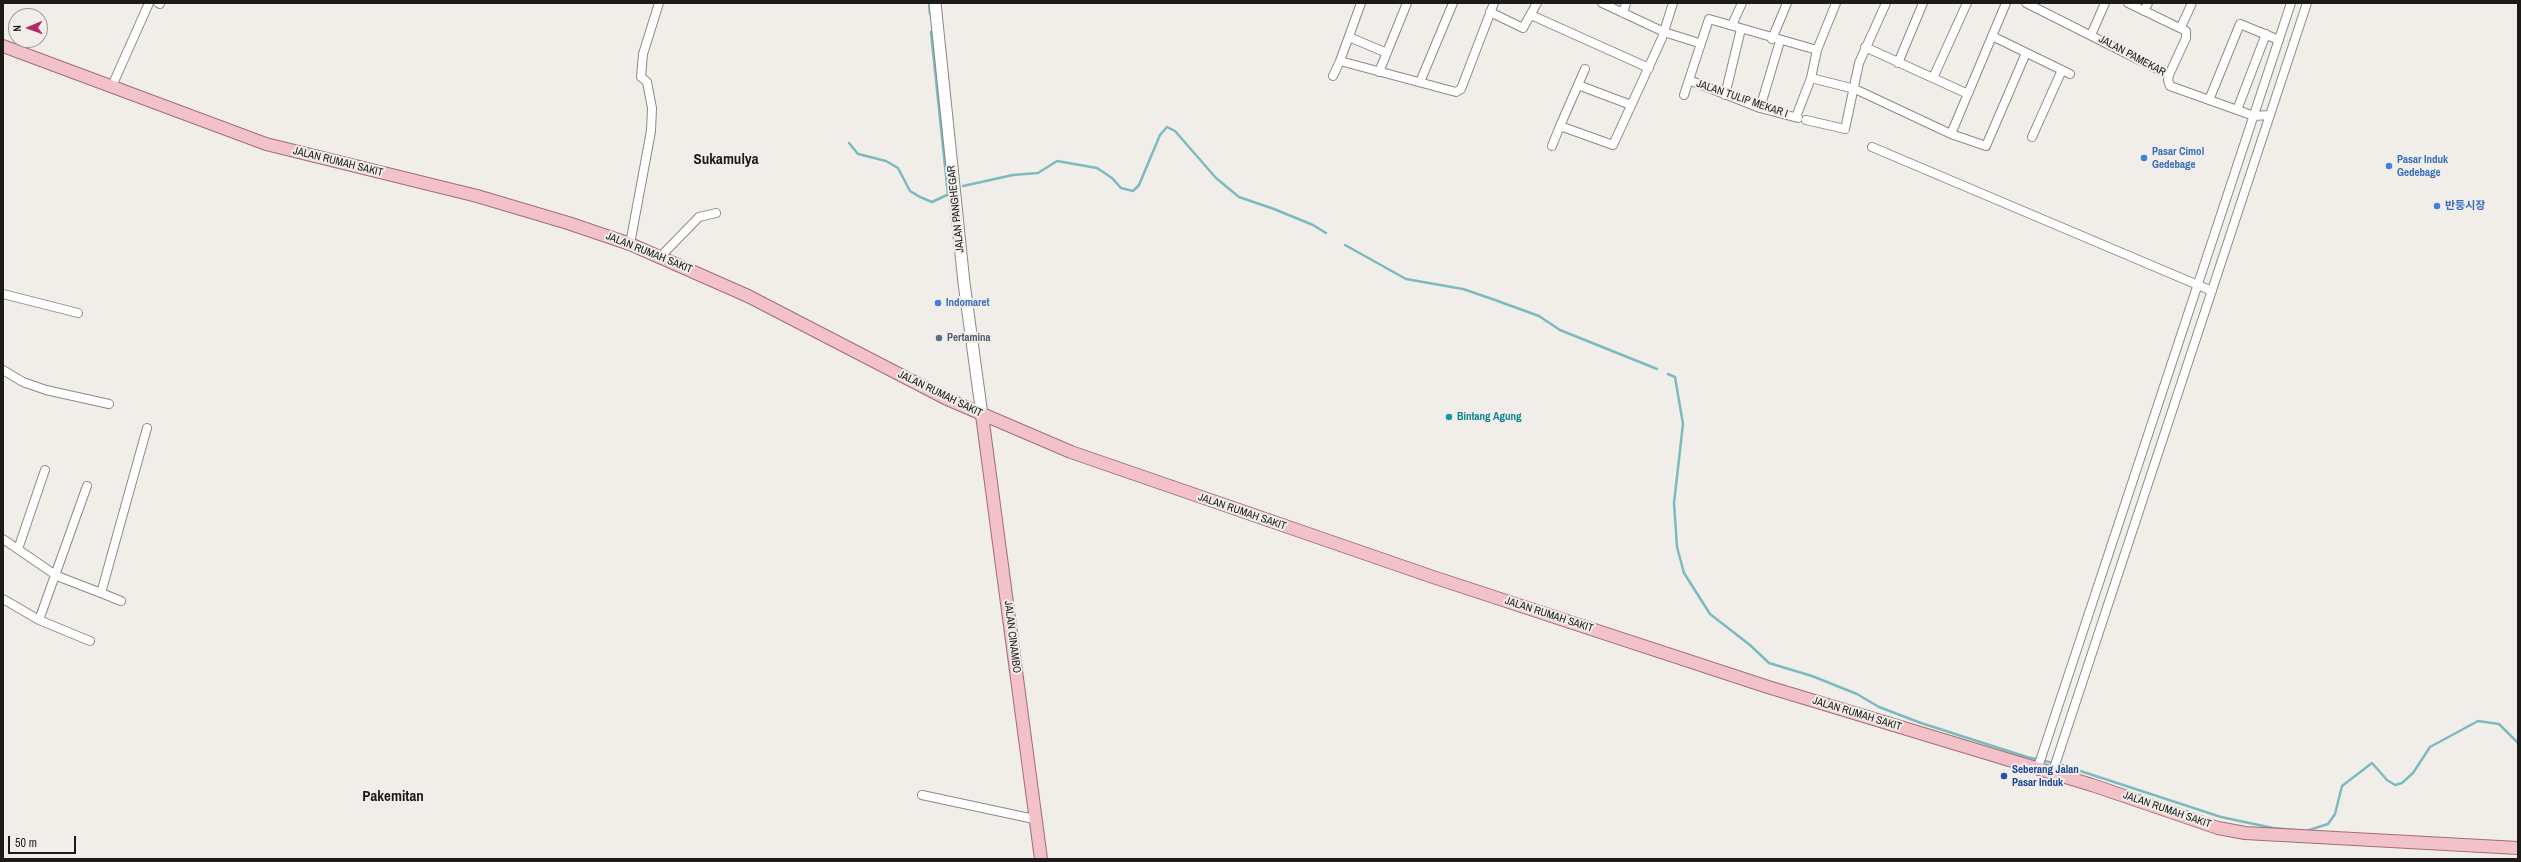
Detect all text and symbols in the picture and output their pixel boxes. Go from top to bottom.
north arrow [8,8,48,48]
text: N [10,25,24,32]
street label: JALAN PAMEKAR [2096,33,2168,79]
street label: JALAN TULIP MEKAR I [1695,77,1789,121]
street label: JALAN RUMAH SAKIT [292,144,384,180]
place label: Pasar Cimol Gedebage [2152,145,2204,171]
district label: Sukamulya [694,151,758,169]
marker: Pasar Cimol Gedebage [2139,153,2149,163]
place label: Pasar Induk Gedebage [2397,153,2448,179]
marker: Pasar Induk Gedebage [2384,161,2394,171]
street label: JALAN PANGHEGAR [945,165,967,253]
place label: 반둥시장 [2445,199,2485,213]
marker: 반둥시장 [2432,201,2442,211]
street label: JALAN RUMAH SAKIT [604,230,694,276]
place label: Indomaret [946,296,990,310]
marker: Indomaret [933,298,943,308]
place label: Pertamina [947,331,991,345]
marker: Pertamina [934,333,944,343]
street label: JALAN RUMAH SAKIT [896,368,984,420]
place label: Bintang Agung [1457,410,1522,424]
marker: Bintang Agung [1444,412,1454,422]
street label: JALAN RUMAH SAKIT [1196,491,1288,533]
street label: JALAN RUMAH SAKIT [1503,594,1595,636]
street label: JALAN CINAMBO [1001,600,1023,674]
street label: JALAN RUMAH SAKIT [1811,694,1903,734]
place label: Seberang Jalan Pasar Induk [2012,763,2079,789]
marker: Seberang Jalan Pasar Induk [1999,771,2009,781]
district label: Pakemitan [362,788,424,806]
street label: JALAN RUMAH SAKIT [2121,789,2213,831]
scale bar [10,828,78,854]
text: 50 m [15,835,37,851]

